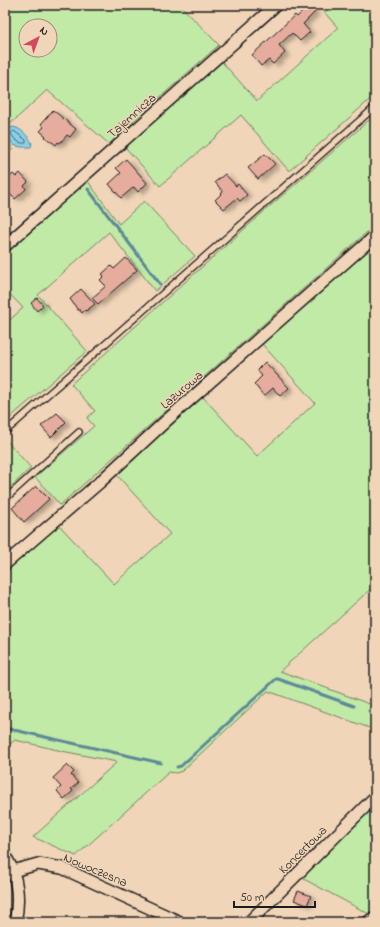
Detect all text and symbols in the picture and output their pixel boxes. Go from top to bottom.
north arrow [18,18,58,58]
text: N [36,23,52,40]
street label: Tajemnicza [103,89,161,143]
street label: Lazurowa [157,366,207,414]
street label: Koncertowa [275,822,332,879]
street label: Nowoczesna [60,848,130,892]
scale bar [234,883,315,909]
text: 50 m [240,889,264,907]

